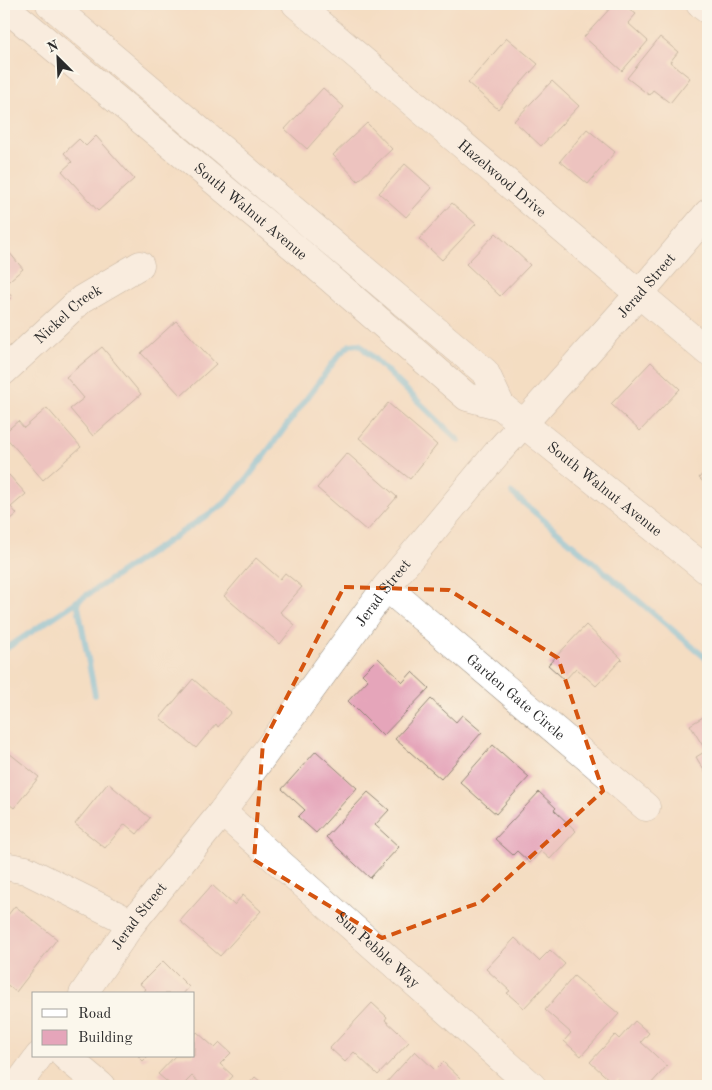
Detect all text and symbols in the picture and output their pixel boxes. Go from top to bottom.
north arrow [32,32,82,82]
text: N [45,38,61,56]
street label: Hazelwood Drive [454,138,549,221]
street label: South Walnut Avenue [191,161,309,264]
street label: Jerad Street [615,251,679,322]
street label: Nickel Creek [33,283,105,347]
street label: South Walnut Avenue [544,440,664,540]
street label: Jerad Street [354,557,414,630]
street label: Garden Gate Circle [463,652,567,744]
street label: Jerad Street [110,880,170,953]
street label: Sun Pebble Way [332,910,422,992]
legend [32,992,195,1058]
text: Road [78,1007,112,1022]
text: Building [78,1031,133,1046]

